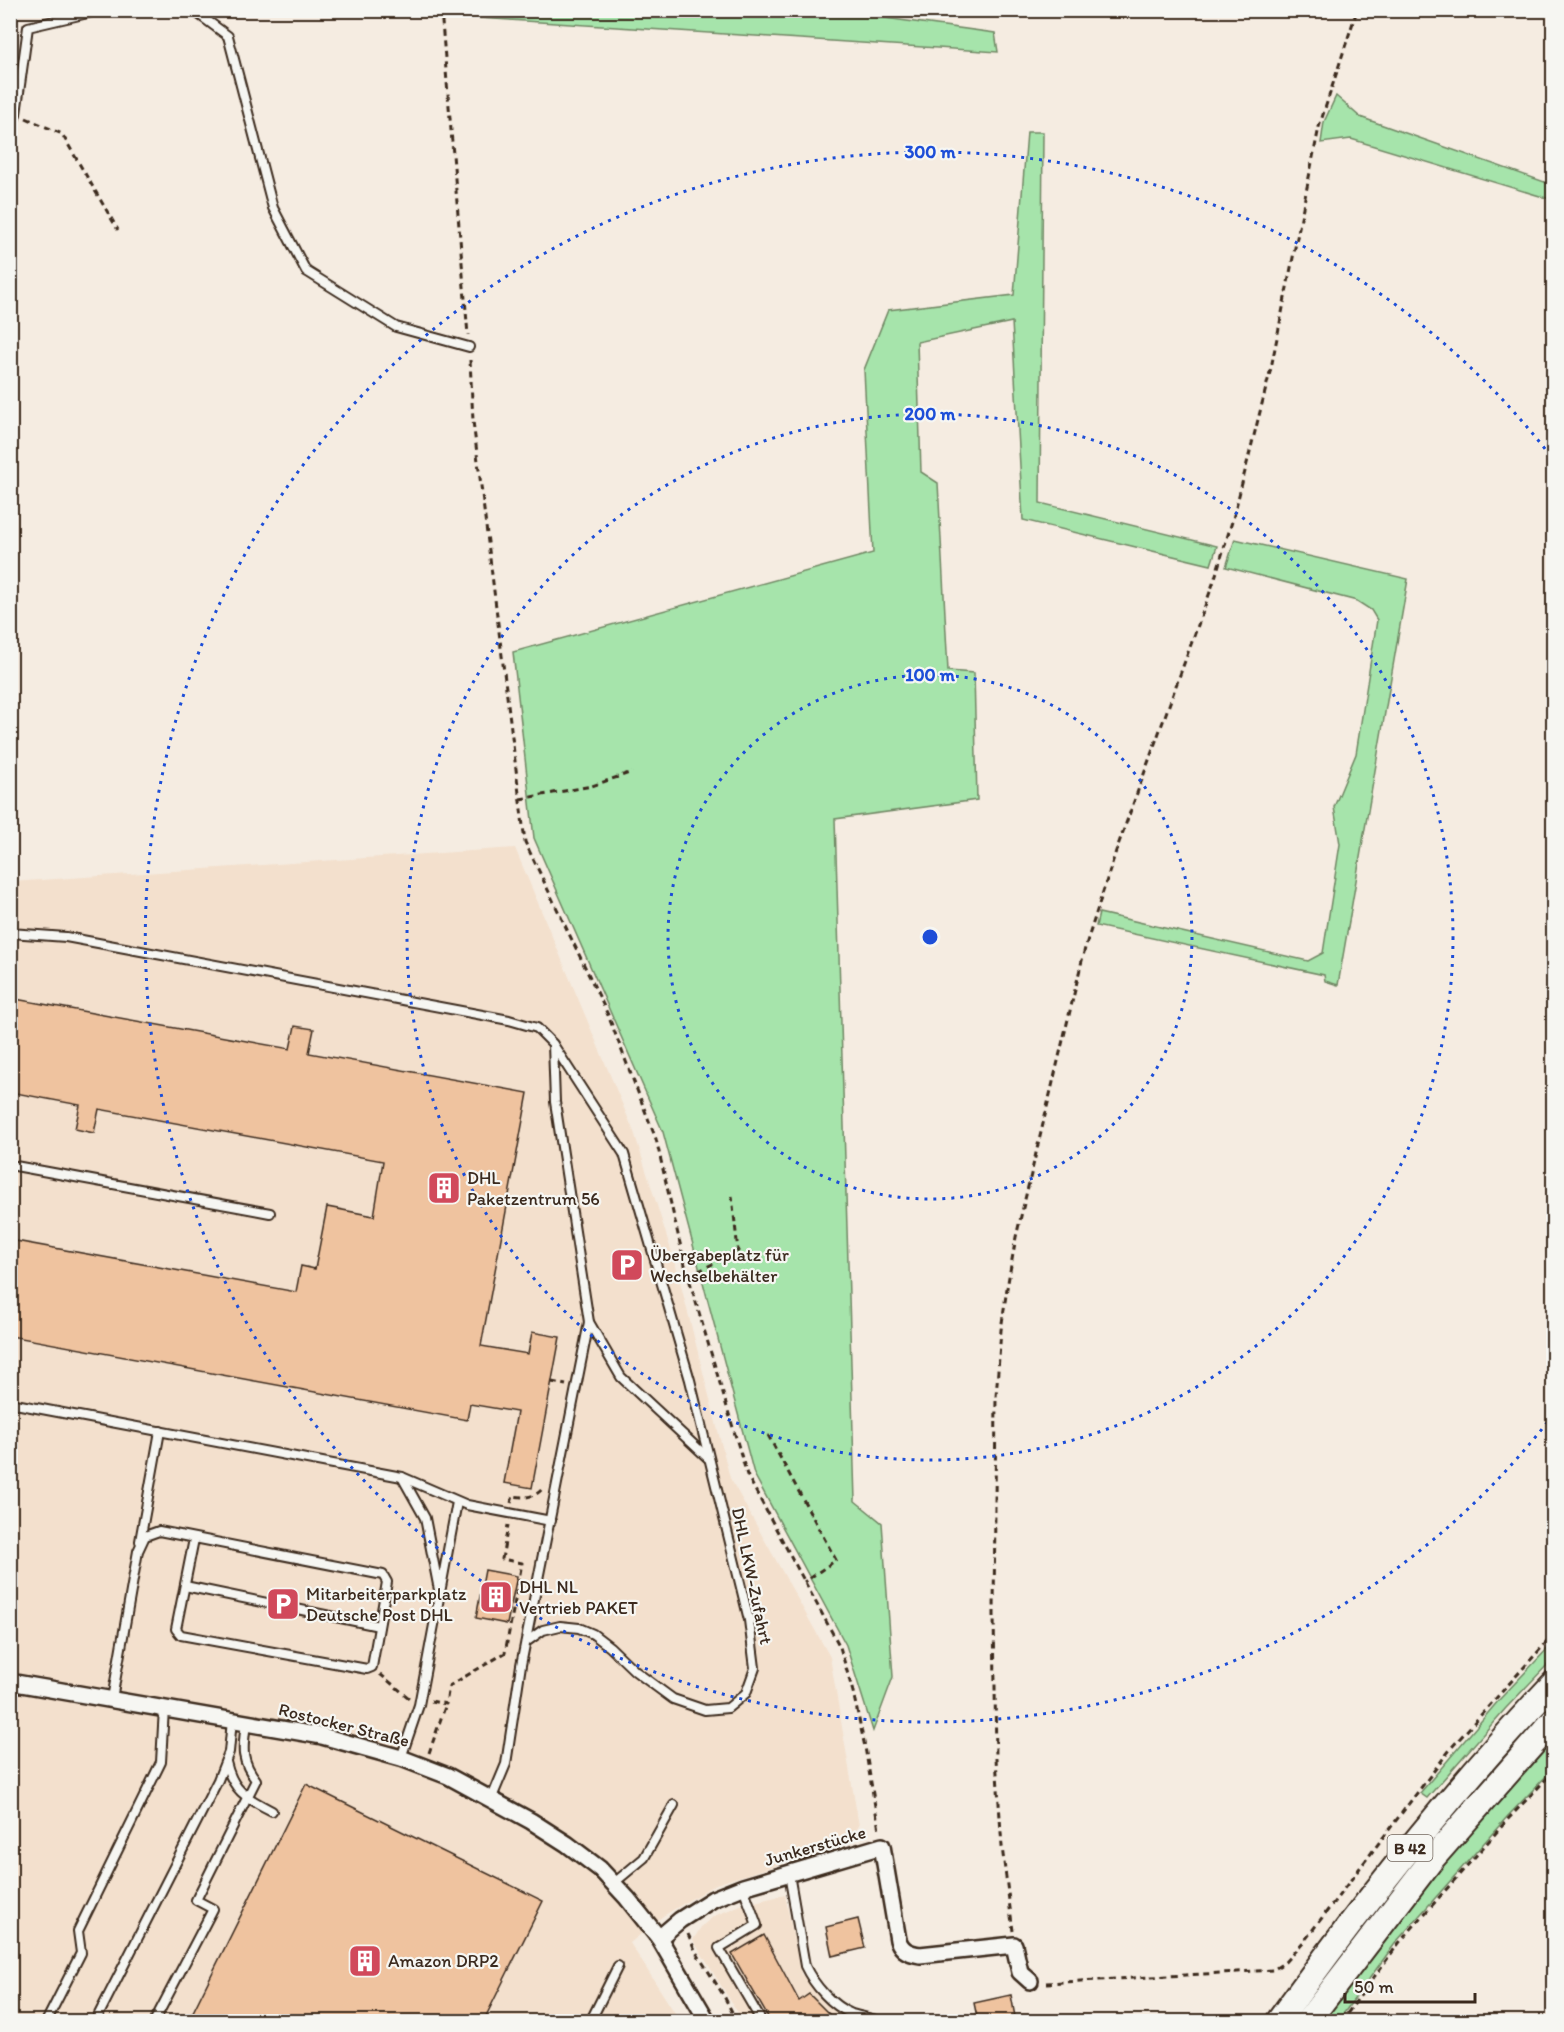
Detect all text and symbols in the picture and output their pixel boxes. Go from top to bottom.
text: 300 m [904,141,956,163]
text: 200 m [905,403,956,425]
text: 100 m [905,664,956,686]
centre of rings [920,927,940,947]
place label: DHL Paketzentrum 56 [467,1167,600,1210]
building icon: DHL Paketzentrum 56 [426,1170,462,1206]
place label: Übergabeplatz für Wechselbehälter [650,1244,790,1287]
parking icon: Übergabeplatz für Wechselbehälter [609,1247,645,1283]
street label: DHL LKW-Zufahrt [727,1506,777,1647]
place label: DHL NL Vertrieb PAKET [519,1576,638,1619]
building icon: DHL NL Vertrieb PAKET [478,1579,514,1615]
place label: Mitarbeiterparkplatz Deutsche Post DHL [306,1583,467,1626]
parking icon: Mitarbeiterparkplatz Deutsche Post DHL [265,1586,301,1622]
street label: Rostocker Straße [276,1698,412,1752]
street label: Junkerstücke [762,1821,868,1871]
road number: B 42 [1388,1835,1432,1861]
building icon: Amazon DRP2 [347,1943,383,1979]
place label: Amazon DRP2 [388,1950,499,1972]
scale bar [1345,1966,1476,2004]
text: 50 m [1354,1976,1394,1998]

